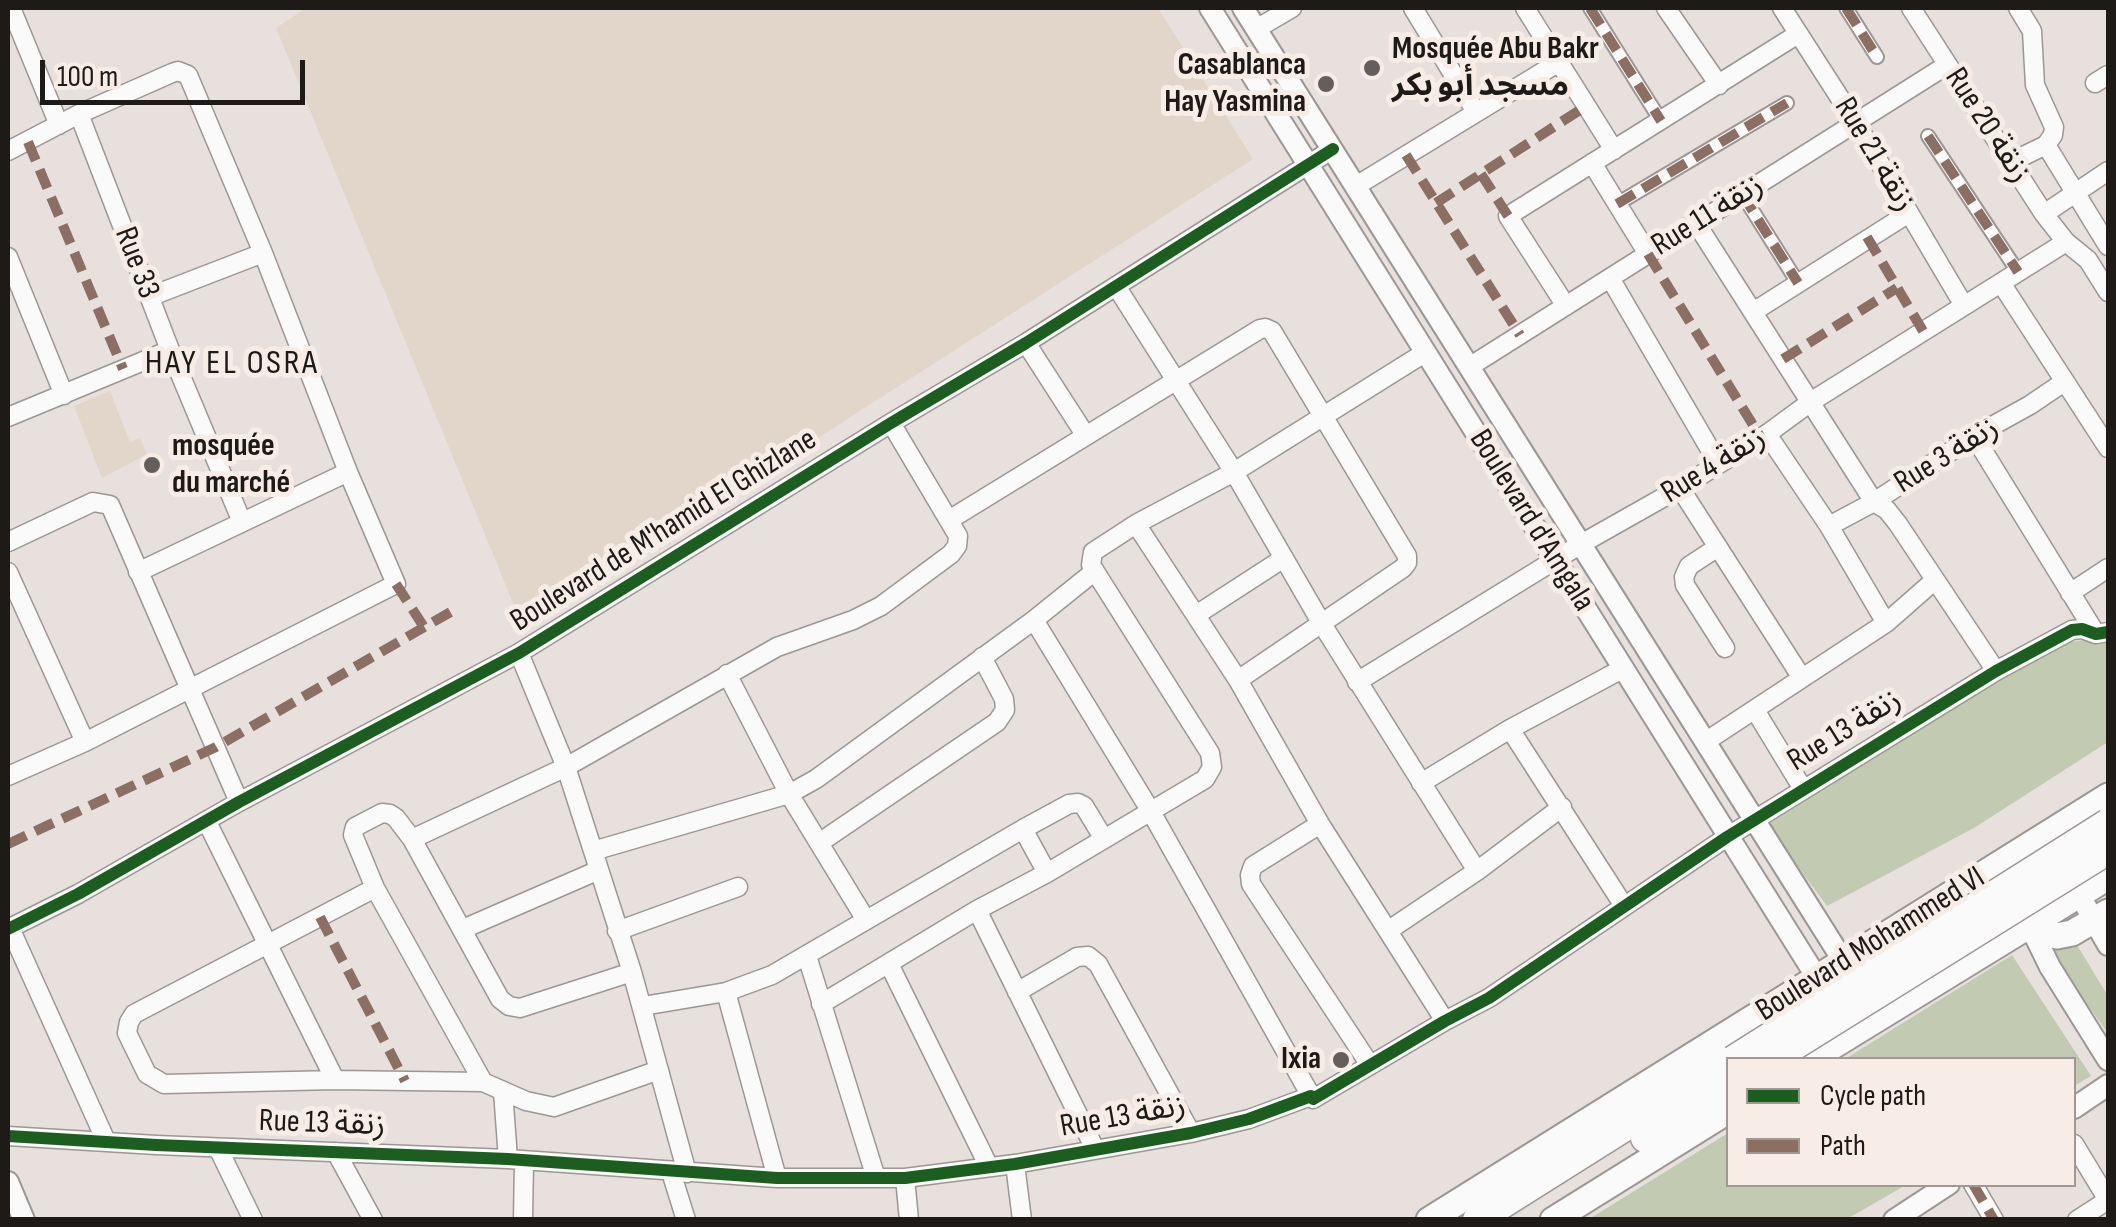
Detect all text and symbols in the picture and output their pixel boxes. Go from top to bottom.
place label: Mosquée Abu Bakr مسجد أبو بكر [1392,31,1599,106]
scale bar [45,40,310,102]
place label: Casablanca Hay Yasmina [1164,47,1306,122]
marker: Mosquée Abu Bakr مسجد أبو بكر [1361,57,1383,79]
text: 100 m [57,59,118,95]
street label: Rue 20 زنقة [1936,61,2038,191]
marker: Casablanca Hay Yasmina [1315,73,1337,95]
street label: Rue 21 زنقة [1825,91,1923,219]
street label: Rue 11 زنقة [1645,167,1771,265]
street label: Rue 33 [105,222,167,304]
district label: HAY EL OSRA [145,343,319,385]
street label: Rue 3 زنقة [1888,409,2006,503]
street label: Rue 4 زنقة [1655,419,1773,513]
street label: Boulevard de M'hamid El Ghizlane [504,421,824,641]
street label: Boulevard d'Amgala [1460,423,1602,619]
place label: mosquée du marché [172,428,290,503]
marker: mosquée du marché [141,454,163,476]
street label: Rue 13 زنقة [1781,681,1909,781]
street label: Boulevard Mohammed VI [1750,859,1992,1031]
place label: Ixia [1281,1041,1321,1079]
marker: Ixia [1330,1049,1352,1071]
legend [1726,1057,2076,1187]
text: Cycle path [1820,1078,1926,1114]
street label: Rue 13 زنقة [1057,1087,1189,1147]
street label: Rue 13 زنقة [258,1103,386,1145]
text: Path [1820,1128,1866,1164]

